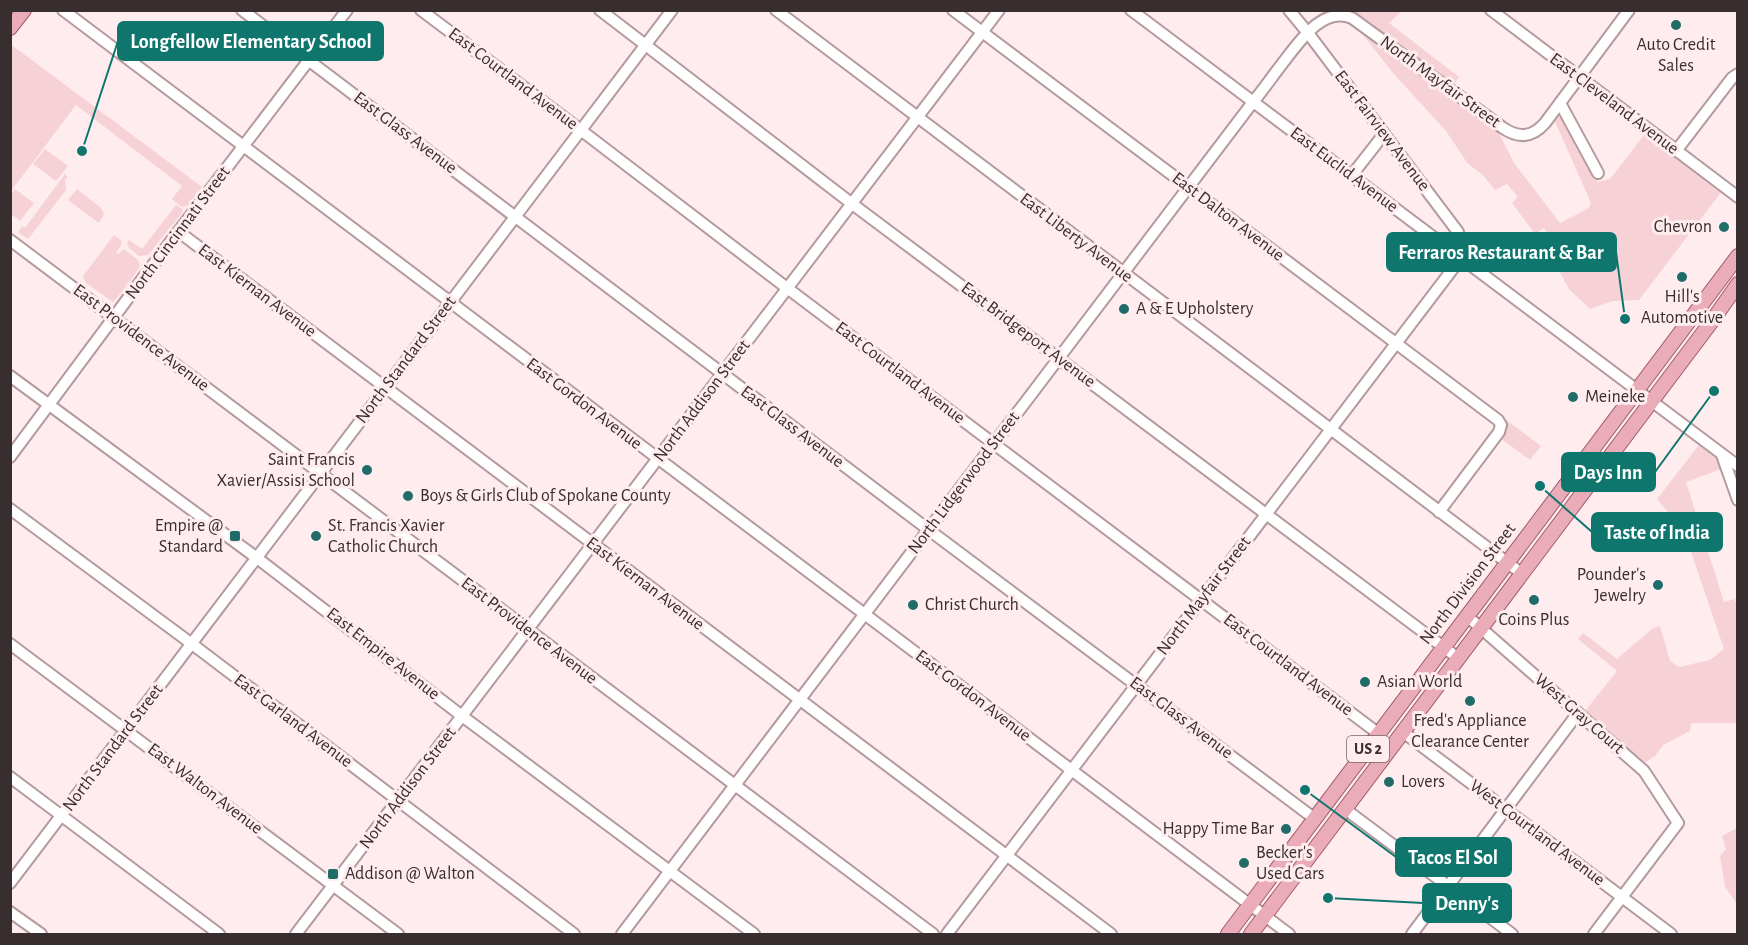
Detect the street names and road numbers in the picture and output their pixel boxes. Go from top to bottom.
street label: East Courtland Avenue [445,25,581,133]
street label: North Mayfair Street [1377,33,1503,132]
street label: East Cleveland Avenue [1546,50,1682,158]
street label: East Fairview Avenue [1331,67,1433,195]
street label: East Glass Avenue [350,88,460,178]
street label: East Euclid Avenue [1287,124,1401,216]
street label: North Cincinnati Street [122,163,234,303]
street label: East Dalton Avenue [1169,169,1287,265]
street label: East Liberty Avenue [1016,190,1136,286]
street label: East Kiernan Avenue [195,241,319,341]
street label: East Bridgeport Avenue [958,279,1098,391]
street label: East Providence Avenue [70,281,212,395]
street label: North Standard Street [352,293,460,427]
street label: East Courtland Avenue [832,319,968,427]
street label: North Addison Street [650,336,754,465]
street label: East Gordon Avenue [523,355,645,453]
street label: East Glass Avenue [737,382,847,472]
street label: North Lidgerwood Street [905,408,1023,557]
street label: North Division Street [1417,520,1519,648]
street label: North Mayfair Street [1154,533,1254,659]
street label: East Kiernan Avenue [583,534,707,634]
street label: East Providence Avenue [458,574,600,688]
street label: East Empire Avenue [323,604,443,704]
street label: East Courtland Avenue [1220,611,1356,719]
street label: East Gordon Avenue [912,647,1034,745]
street label: West Gray Court [1531,670,1627,758]
street label: East Garland Avenue [230,671,356,771]
street label: East Glass Avenue [1126,673,1236,763]
street label: North Standard Street [59,681,167,815]
street label: North Addison Street [356,723,460,852]
road number: US 2 [1347,736,1389,762]
street label: East Walton Avenue [144,740,266,838]
street label: West Courtland Avenue [1466,776,1608,890]

